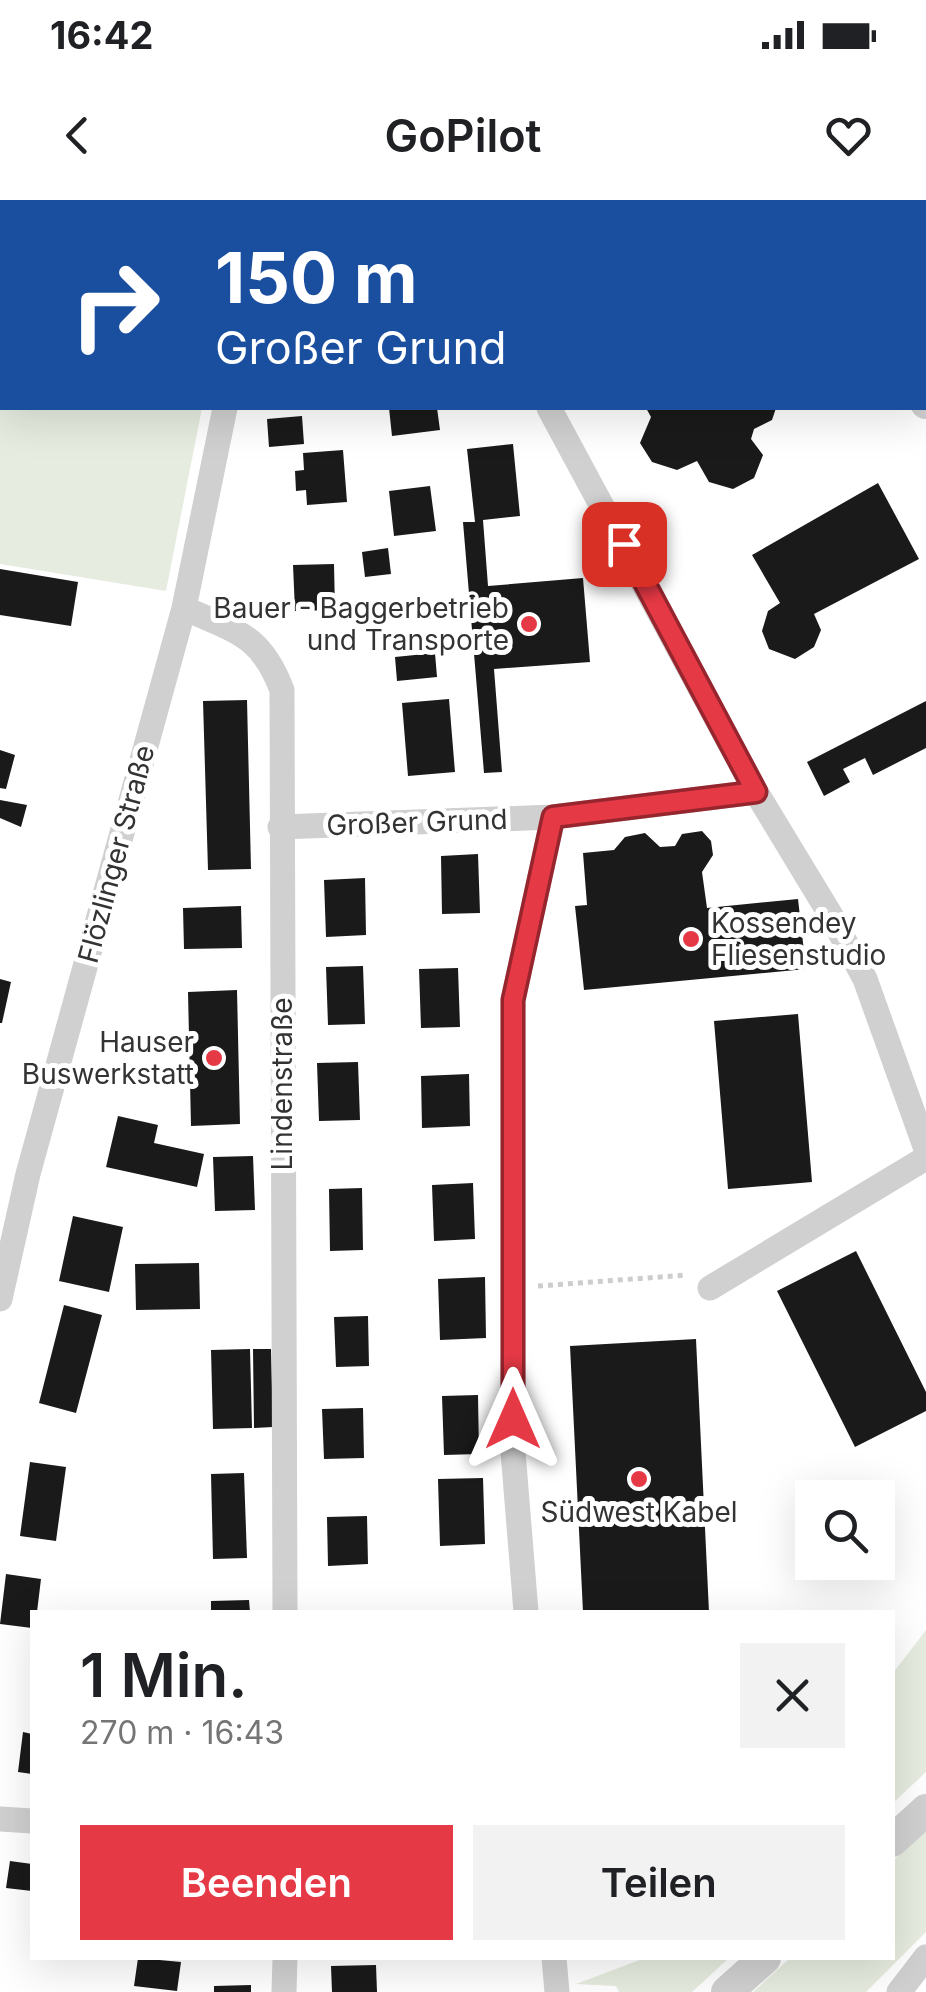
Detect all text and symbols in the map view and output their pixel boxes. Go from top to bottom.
text: 16:42 [50,12,153,58]
icon: back [50,108,105,163]
text: GoPilot [385,108,541,163]
icon: heart [821,108,876,163]
text: 150 m [215,235,418,320]
icon: right [50,240,180,370]
text: Großer Grund [215,320,507,375]
pin [582,502,667,587]
icon: arrive [597,517,652,572]
place label: Bauer - Baggerbetrieb und Transporte [213,591,509,657]
marker: Bauer - Baggerbetrieb und Transporte [518,613,540,635]
street label: Flözlinger Straße [71,741,161,967]
street label: Großer Grund [326,802,508,842]
place label: Kossendey Fliesenstudio [711,906,886,972]
marker: Kossendey Fliesenstudio [680,928,702,950]
street label: Lindenstraße [265,998,299,1170]
place label: Hauser Buswerkstatt [22,1025,194,1091]
marker: Hauser Buswerkstatt [203,1047,225,1069]
position arrow [461,1367,565,1471]
marker: Südwest Kabel [628,1468,650,1490]
map controls [795,1480,895,1580]
button: search [795,1480,895,1580]
place label: Südwest Kabel [541,1495,738,1529]
text: 1 Min. [80,1639,247,1711]
button: close [740,1643,845,1748]
text: 270 m · 16:43 [80,1713,284,1752]
button: Beenden [80,1825,453,1940]
button: Teilen [473,1825,845,1940]

